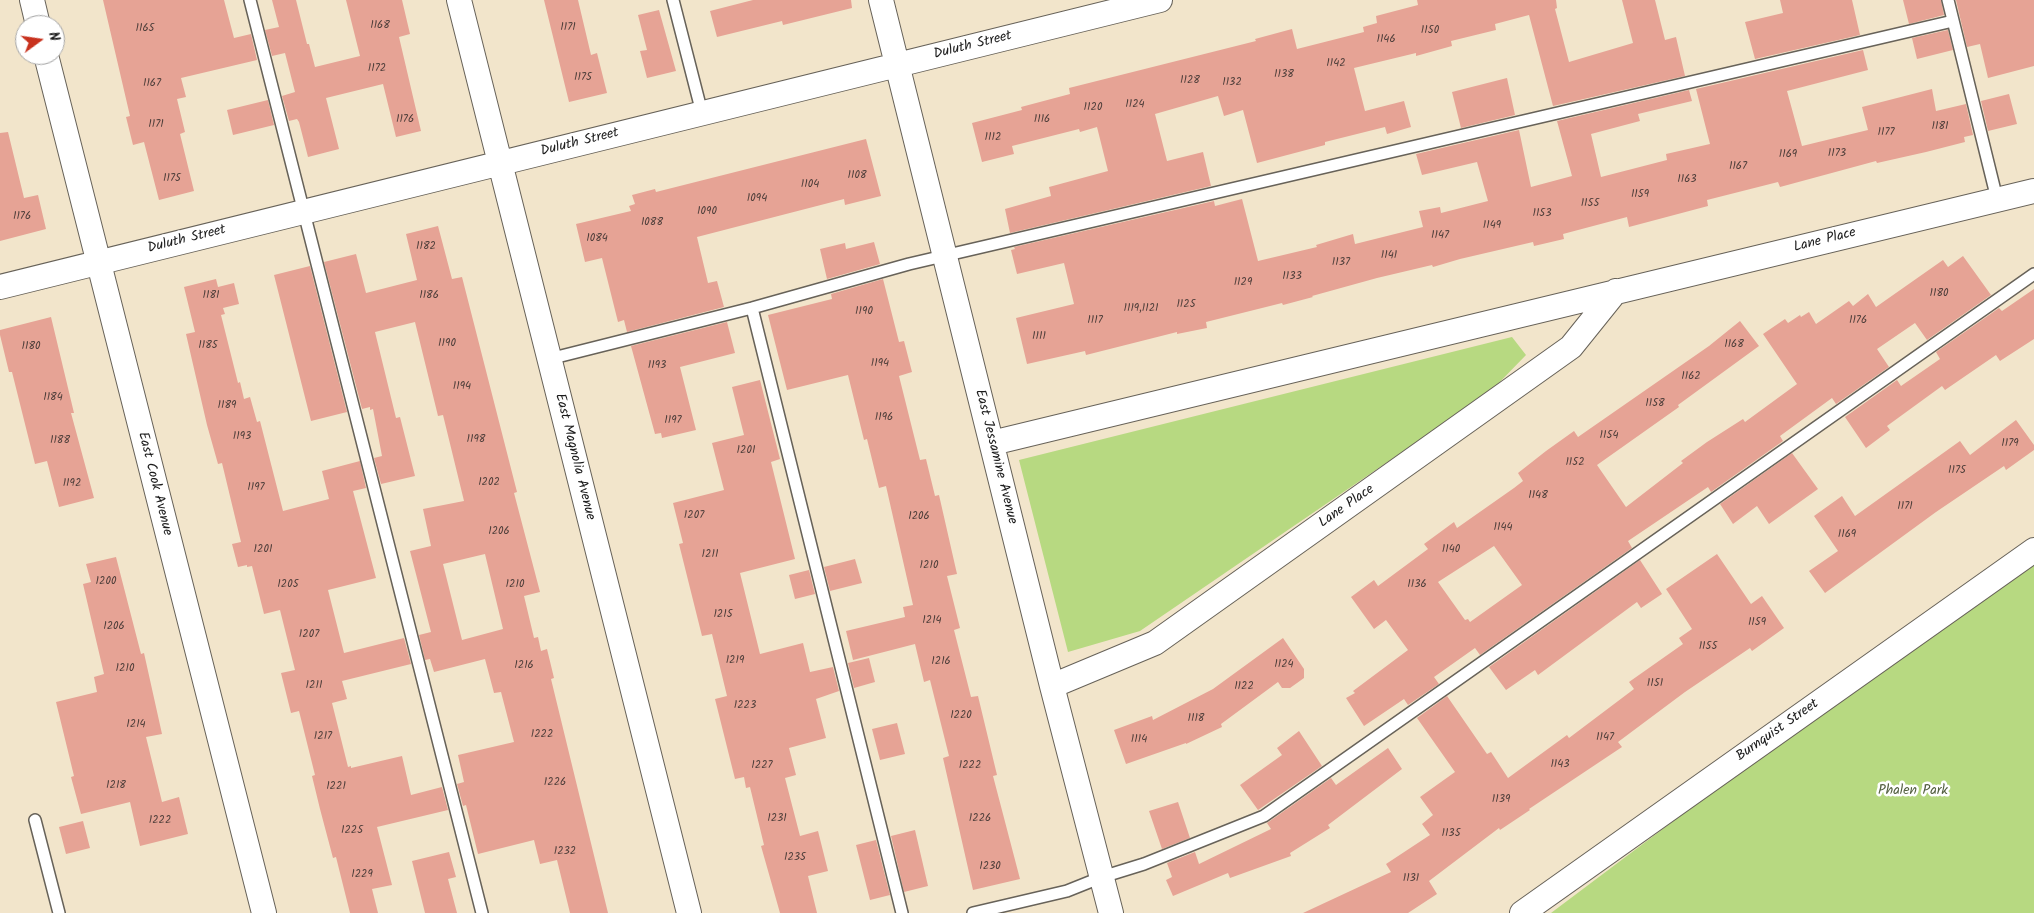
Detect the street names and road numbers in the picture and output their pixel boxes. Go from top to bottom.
street label: Duluth Street [932,28,1014,64]
street label: Duluth Street [539,125,621,161]
street label: Duluth Street [146,222,228,258]
street label: Lane Place [1792,225,1858,257]
street label: East Jessamine Avenue [970,388,1020,526]
street label: East Magnolia Avenue [550,392,598,522]
street label: East Cook Avenue [133,430,175,538]
street label: Lane Place [1316,482,1378,532]
street label: Burnquist Street [1733,696,1823,766]

